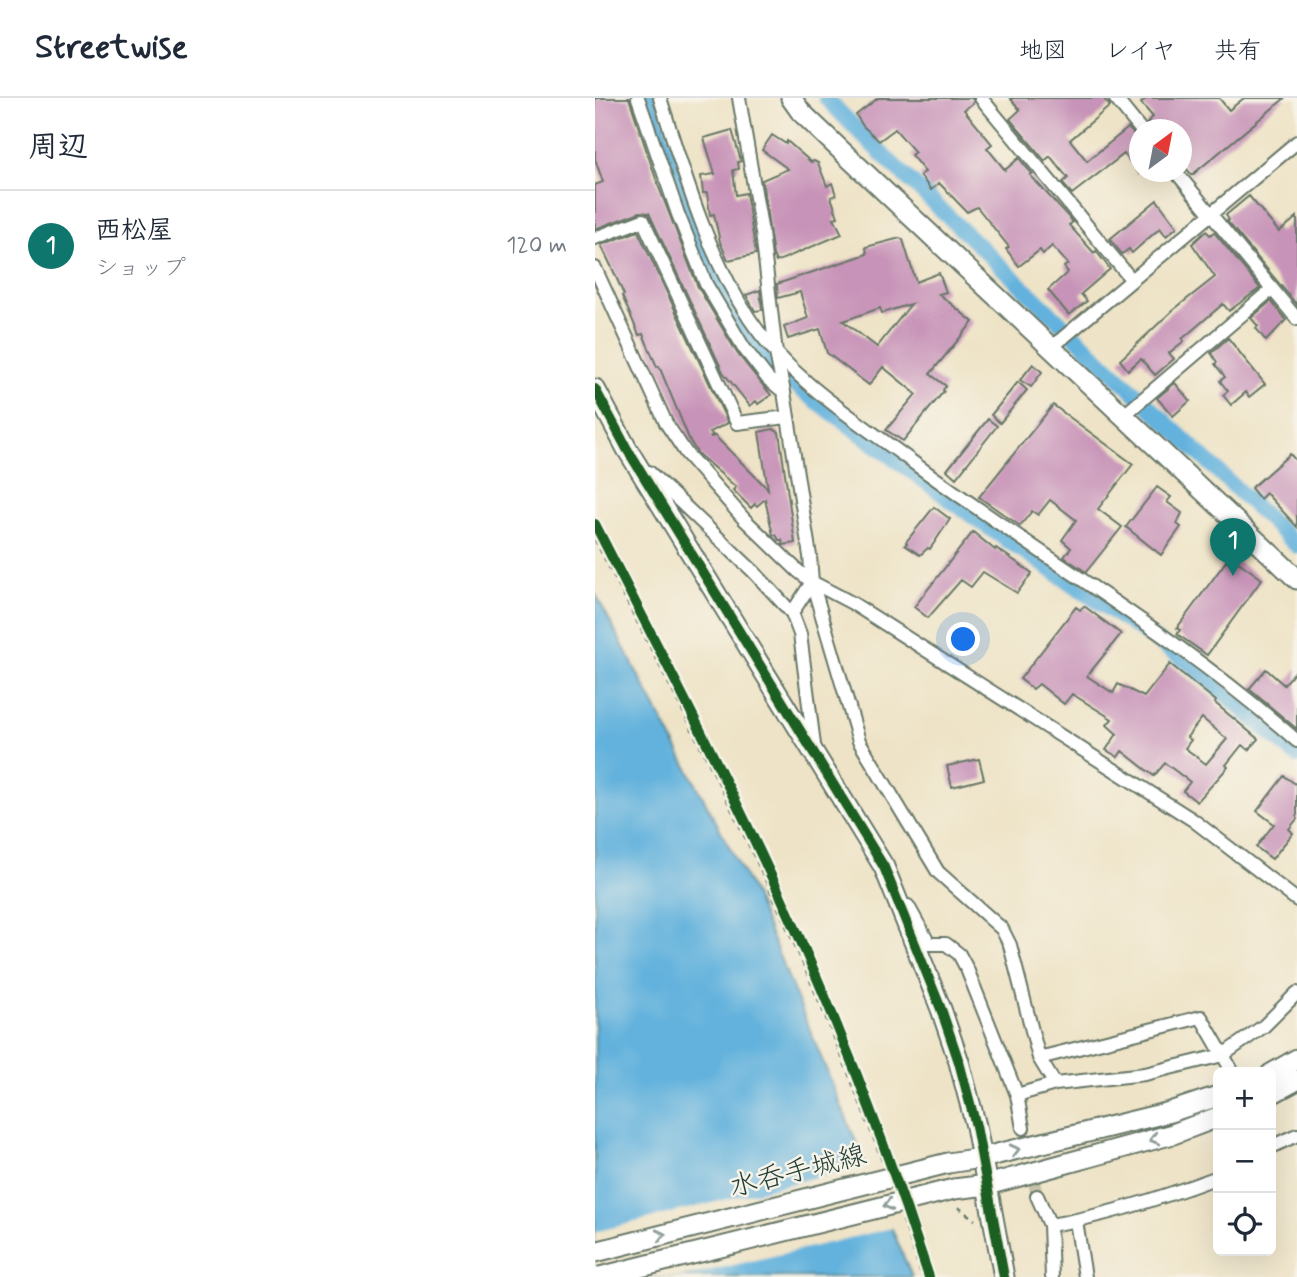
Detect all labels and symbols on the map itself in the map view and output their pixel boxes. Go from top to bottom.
north arrow [1129,119,1192,182]
pin: 1 [1210,518,1256,576]
your location [946,622,980,656]
one-way arrow [1148,1131,1160,1145]
street label: 水呑手城線 [726,1137,870,1207]
one-way arrow [1009,1144,1021,1158]
one-way arrow [882,1197,894,1212]
one-way arrow [655,1229,667,1243]

